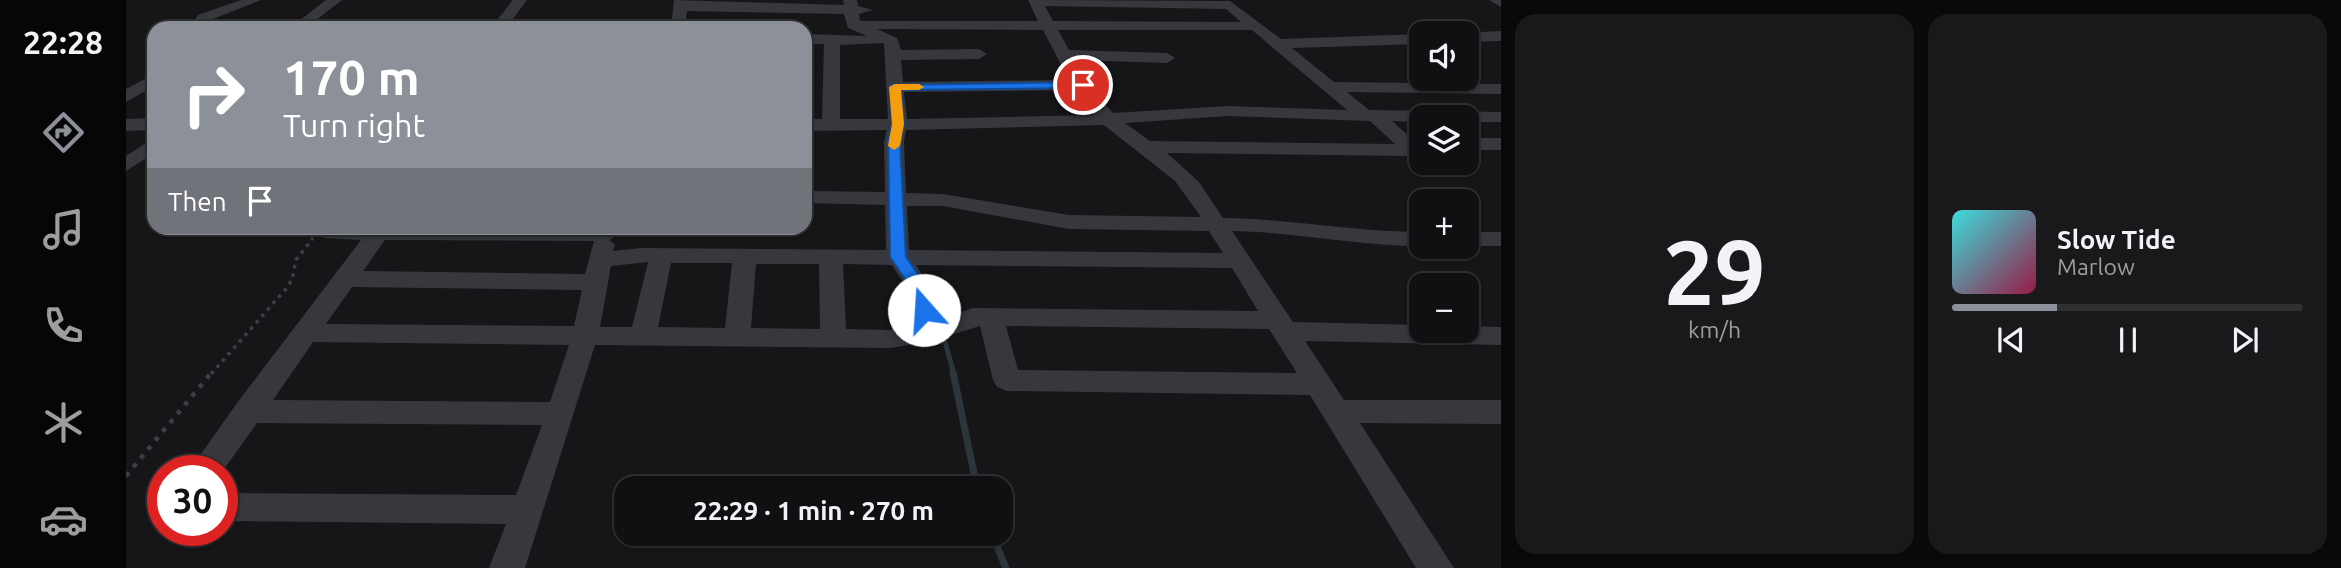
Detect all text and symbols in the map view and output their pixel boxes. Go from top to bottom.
map controls [1409,21,1479,343]
button: sound [1409,21,1479,91]
text: 22:28 [23,24,103,60]
icon: right [168,49,259,140]
text: 170 m [283,49,420,104]
pin [1053,55,1113,115]
icon: arrive [1064,66,1102,104]
button: layers [1409,105,1479,175]
text: Turn right [283,107,425,143]
icon: directions [39,108,88,157]
icon: arrive [241,182,279,220]
text: Then [168,187,227,216]
button: + [1409,189,1479,259]
icon: music [39,205,88,254]
text: 29 [1663,220,1766,322]
text: Slow Tide [2057,225,2176,254]
text: Marlow [2057,254,2135,279]
position arrow [887,273,961,347]
button: − [1409,273,1479,343]
icon: phone [39,301,88,350]
text: km/h [1688,317,1741,342]
icon: previous [1992,321,2030,359]
icon: pause [2109,321,2147,359]
icon: next [2226,321,2264,359]
icon: climate [39,398,88,447]
speed limit sign: 30 [147,455,238,546]
icon: car [39,495,88,544]
text: 22:29 · 1 min · 270 m [693,496,934,525]

